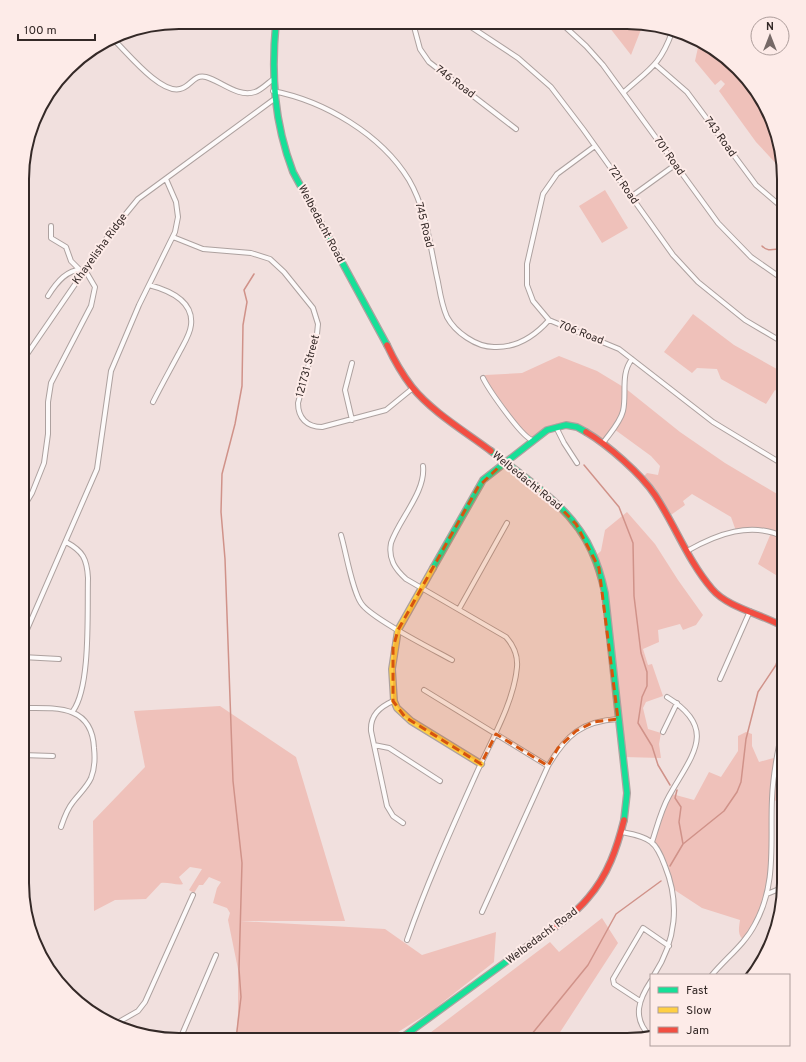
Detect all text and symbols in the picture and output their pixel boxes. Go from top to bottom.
scale bar [18,16,95,42]
north arrow [750,16,790,56]
text: N [766,20,774,34]
text: 100 m [24,23,57,39]
street label: 746 Road [432,63,478,101]
street label: 743 Road [701,114,739,160]
street label: 701 Road [650,134,688,178]
street label: 721 Road [605,163,641,207]
street label: Welbedacht Road [295,183,347,265]
street label: 745 Road [412,201,436,249]
street label: Khayelisha Ridge [69,211,131,287]
street label: 706 Road [557,318,605,348]
street label: 121731 Street [293,333,323,399]
street label: Welbedacht Road [489,448,565,514]
street label: Welbedacht Road [503,904,581,968]
legend [650,974,790,1046]
text: Fast [686,983,708,999]
text: Slow [686,1003,712,1019]
text: Jam [686,1023,709,1039]

